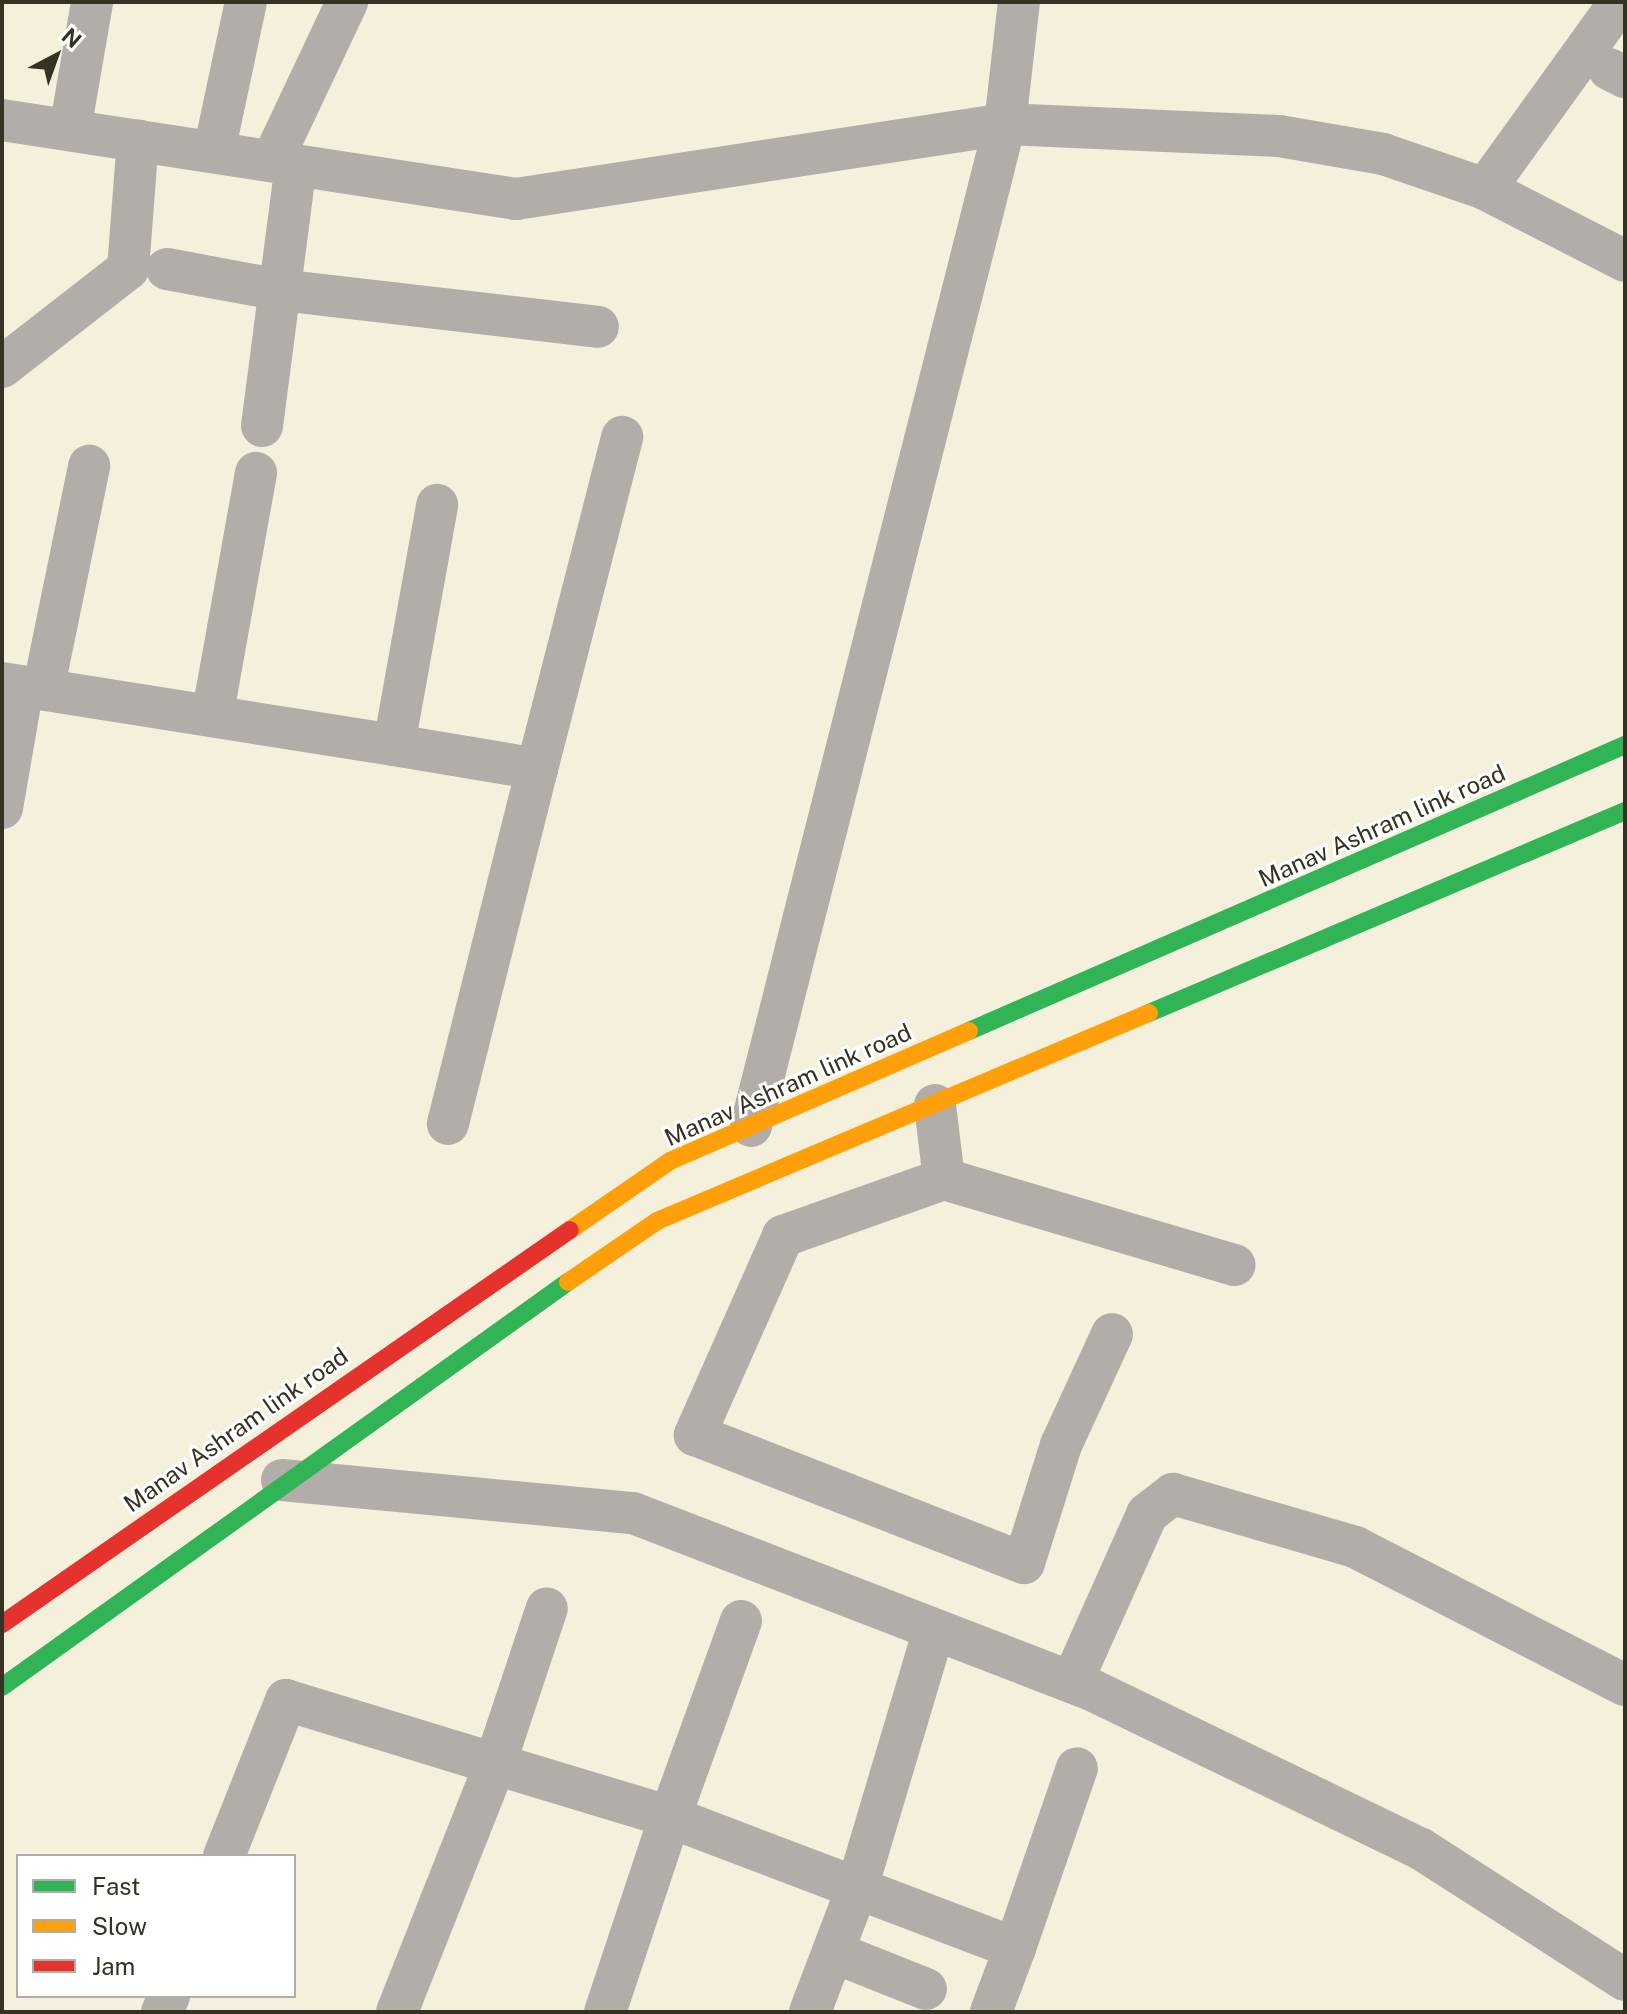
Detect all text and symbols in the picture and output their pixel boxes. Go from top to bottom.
north arrow [16,16,96,96]
text: N [57,22,87,53]
street label: Manav Ashram link road [1254,759,1510,893]
street label: Manav Ashram link road [660,1018,916,1152]
street label: Manav Ashram link road [118,1342,354,1518]
legend [16,1854,296,1998]
text: Fast [92,1872,140,1900]
text: Slow [92,1912,147,1940]
text: Jam [92,1952,135,1980]

